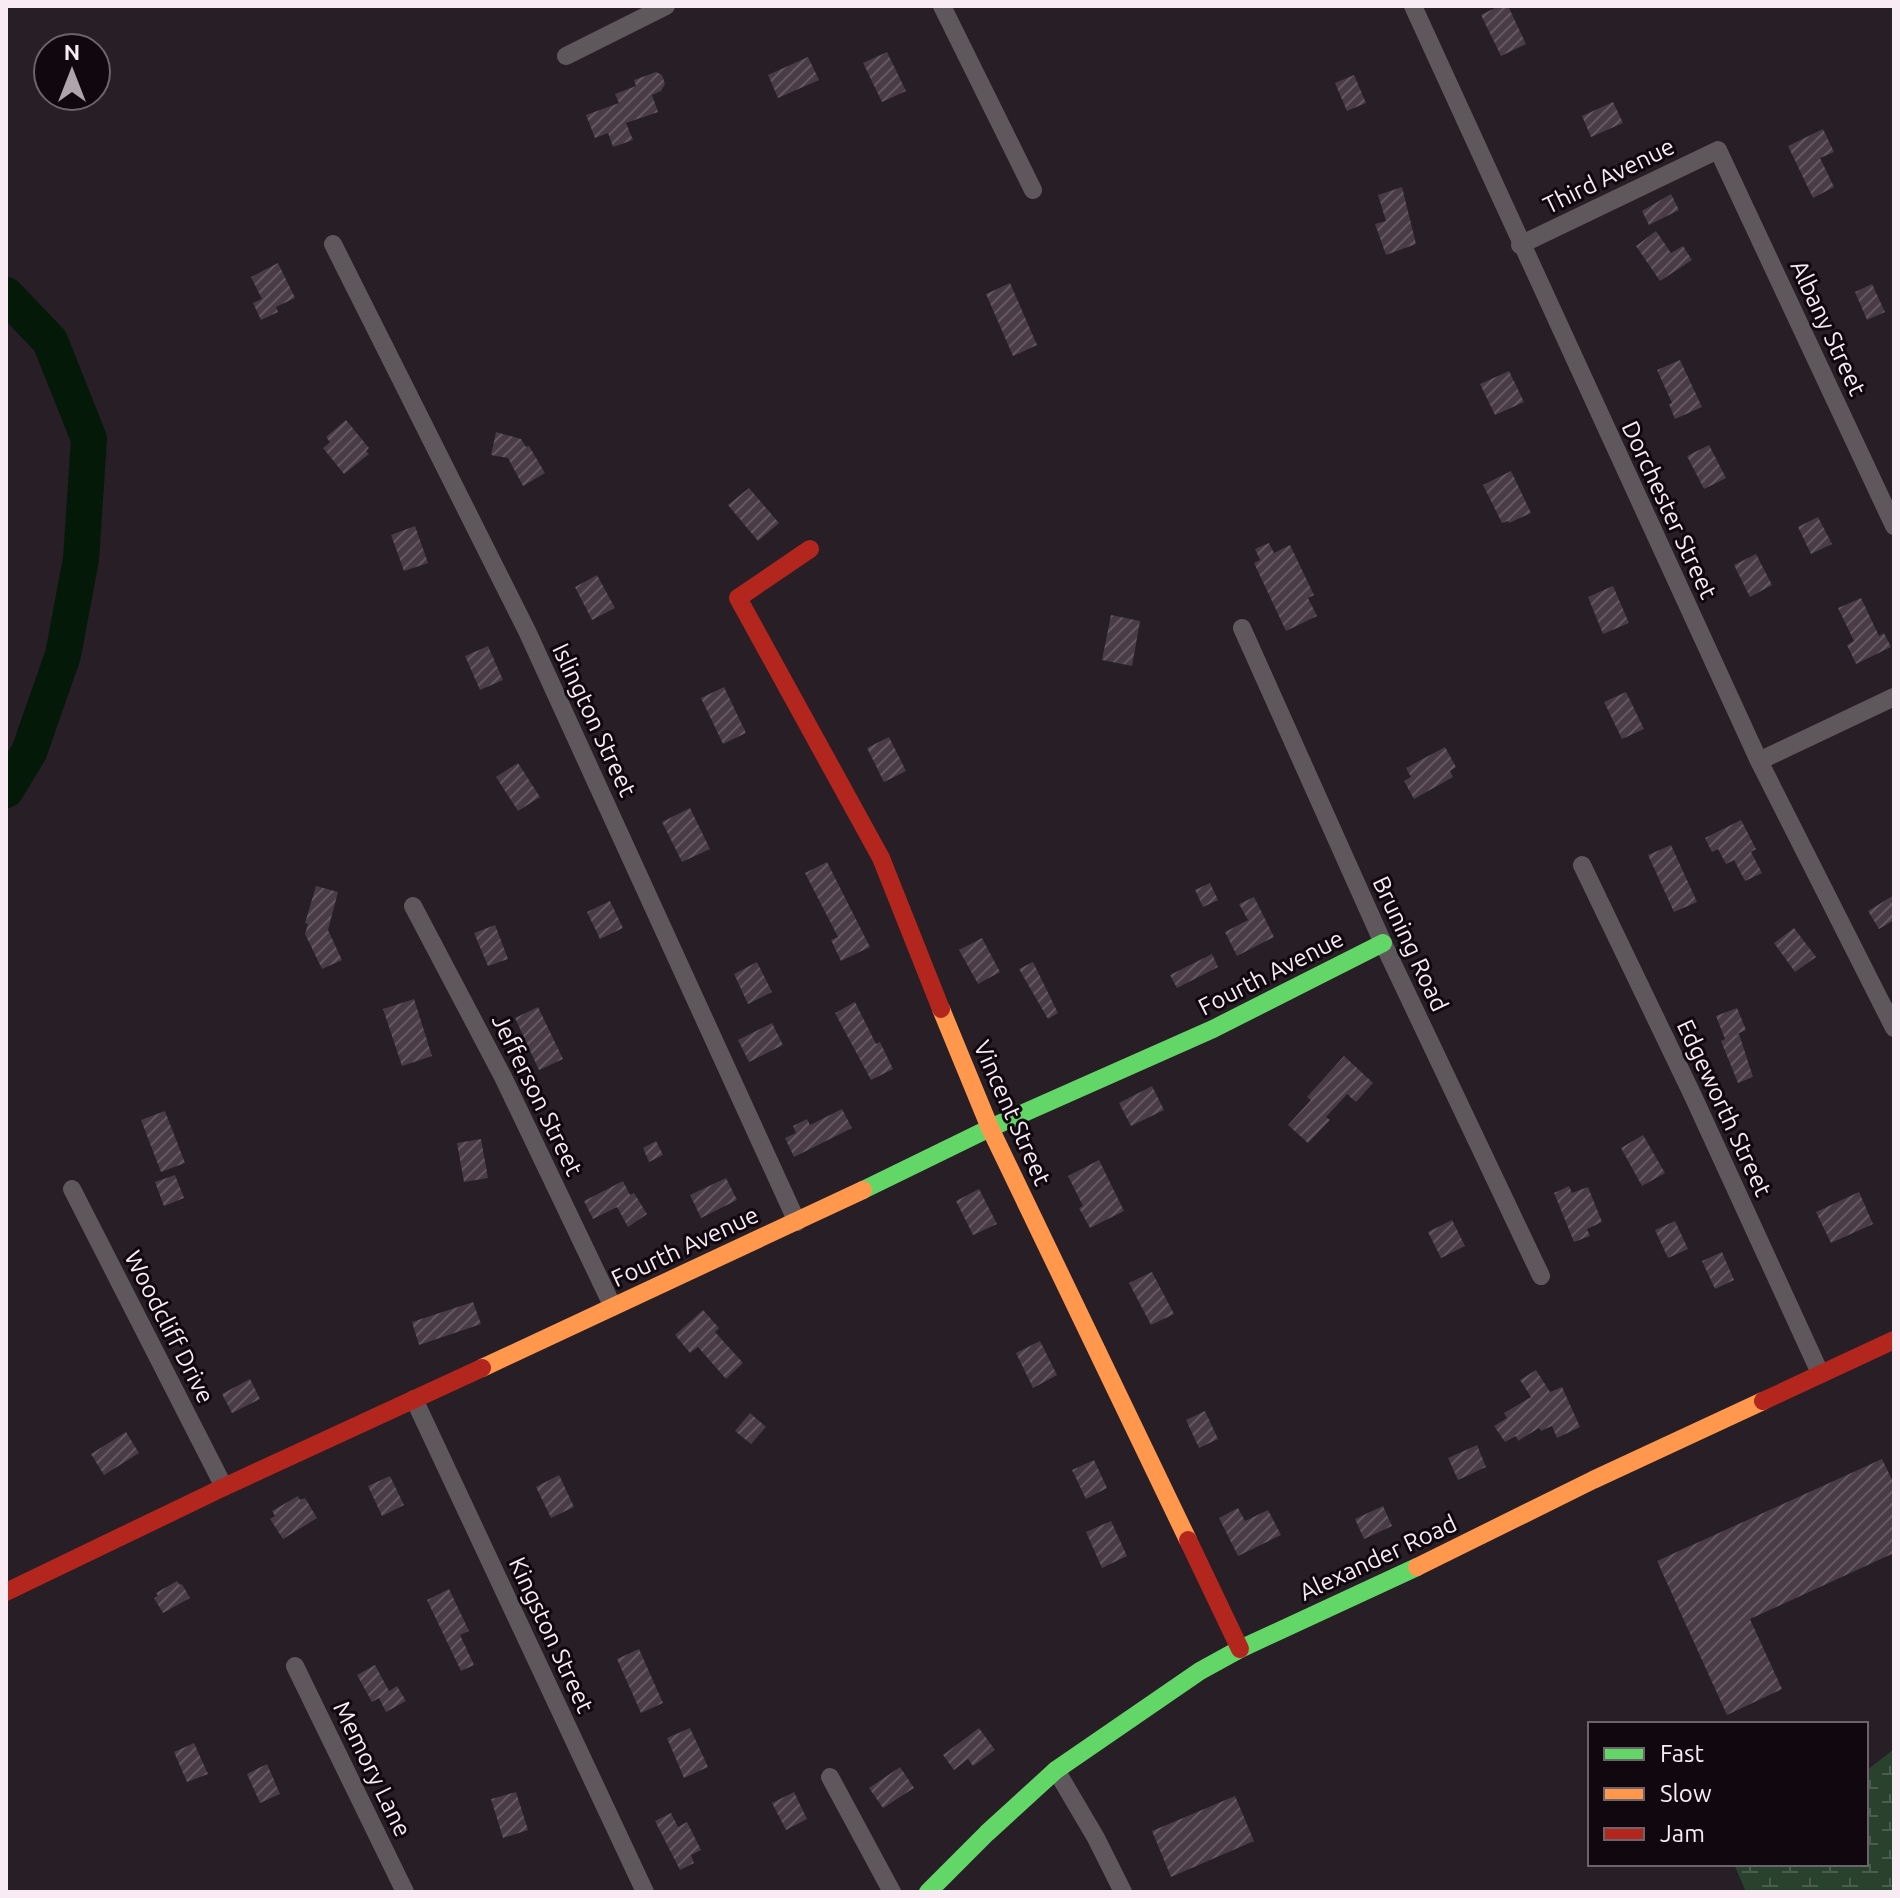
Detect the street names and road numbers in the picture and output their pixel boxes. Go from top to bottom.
street label: Third Avenue [1539,132,1679,219]
street label: Albany Street [1785,256,1872,400]
street label: Dorchester Street [1616,417,1723,603]
street label: Islington Street [547,639,642,801]
street label: Bruning Road [1367,872,1454,1016]
street label: Fourth Avenue [1194,924,1348,1021]
street label: Jefferson Street [487,1010,588,1180]
street label: Edgeworth Street [1672,1015,1777,1201]
street label: Vincent Street [968,1036,1057,1190]
street label: Fourth Avenue [607,1201,763,1292]
street label: Woodcliff Drive [119,1246,220,1408]
street label: Alexander Road [1295,1509,1461,1606]
street label: Kingston Street [504,1553,600,1717]
street label: Memory Lane [328,1697,417,1841]

